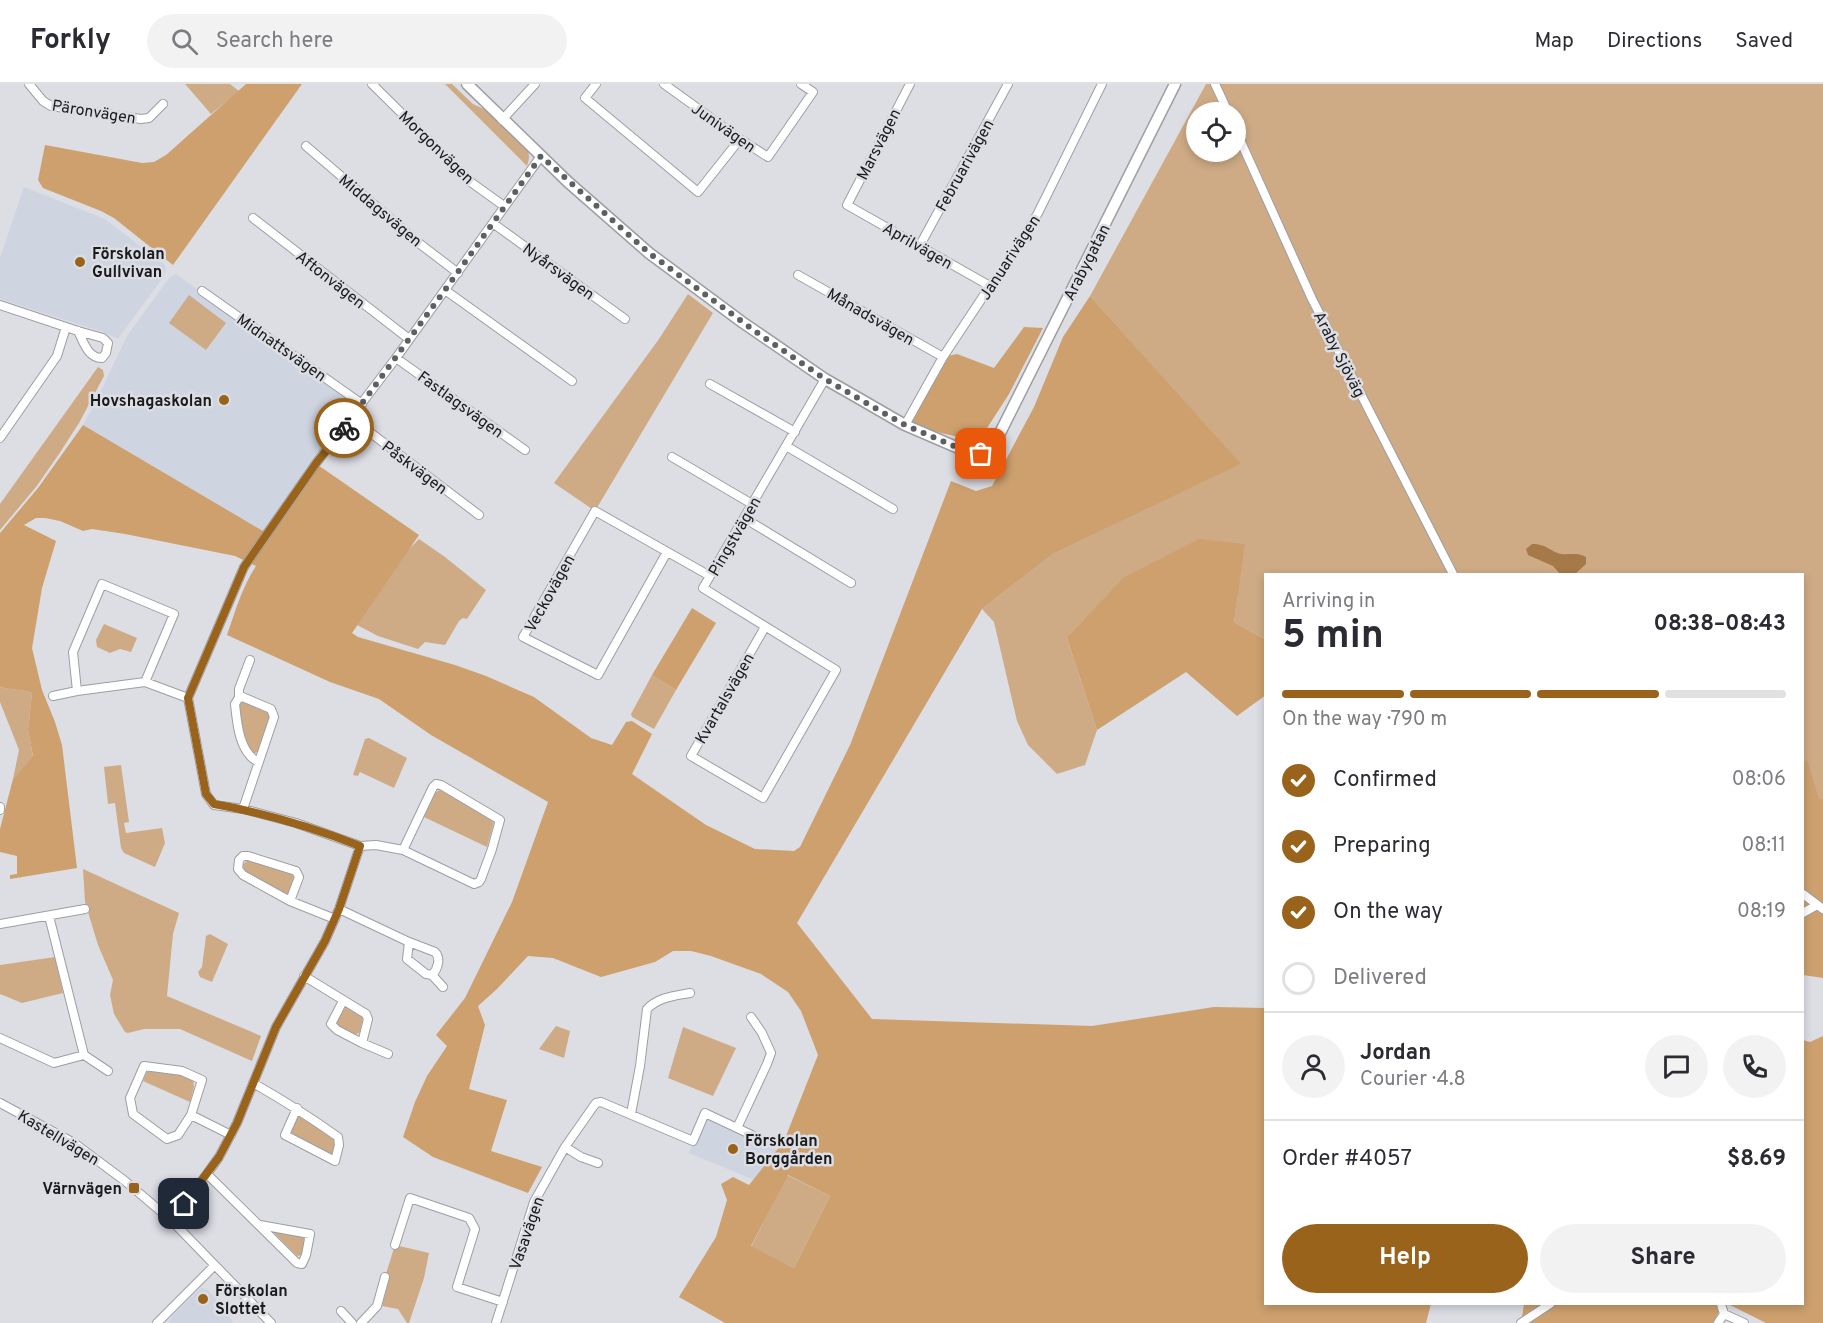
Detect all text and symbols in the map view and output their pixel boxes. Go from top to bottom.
search box [147,14,567,68]
text: Forkly [30,23,111,59]
icon: search [168,25,201,58]
text: Search here [216,28,333,55]
text: Map [1534,28,1574,55]
text: Directions [1607,28,1702,55]
text: Saved [1735,28,1793,55]
street label: Päronvägen [50,96,137,129]
street label: Junivägen [687,99,759,158]
map controls [1186,102,1246,162]
button: locate [1186,102,1246,162]
street label: Marsvägen [853,106,906,184]
street label: Morgonvägen [394,107,478,189]
street label: Februarivägen [932,116,999,216]
street label: Middagsvägen [334,171,426,252]
street label: Januarivägen [976,212,1046,304]
street label: Aprilvägen [879,219,955,275]
street label: Arabygatan [1060,221,1116,305]
street label: Nyårsvägen [518,240,598,305]
place label: Förskolan Gullvivan [92,245,165,283]
street label: Aftonvägen [291,247,369,314]
marker: Förskolan Gullvivan [73,255,87,269]
street label: Månadsvägen [823,285,917,351]
street label: Araby Sjöväg [1308,308,1368,401]
street label: Midnattsvägen [232,310,330,387]
street label: Fastlagsvägen [413,368,507,443]
place label: Hovshagaskolan [90,392,212,412]
marker: Hovshagaskolan [217,393,231,407]
courier [314,398,374,458]
icon: bike [328,412,361,445]
pin [955,428,1006,479]
street label: Påskvägen [377,437,451,500]
icon: bag [964,437,997,470]
street label: Pingstvägen [705,494,767,580]
street label: Veckovägen [521,552,580,636]
text: Arriving in [1282,589,1375,615]
text: 08:38–08:43 [1653,611,1786,638]
text: 5 min [1282,613,1384,662]
street label: Kvartalsvägen [692,650,760,748]
text: On the way · 790 m [1282,707,1447,733]
icon: check [1282,764,1315,797]
text: Confirmed [1333,767,1437,794]
text: 08:06 [1732,767,1786,793]
icon: check [1282,830,1315,863]
text: Preparing [1333,833,1431,860]
text: 08:11 [1742,833,1786,859]
icon: check [1282,896,1315,929]
text: On the way [1333,899,1443,926]
text: 08:19 [1737,899,1786,925]
text: Delivered [1333,965,1427,992]
button: person [1282,1035,1345,1098]
button: chat [1645,1035,1708,1098]
button: phone [1723,1035,1786,1098]
text: Jordan [1360,1040,1431,1067]
text: Courier · 4.8 [1360,1067,1466,1093]
street label: Kastellvägen [13,1106,103,1171]
place label: Förskolan Borggården [745,1132,832,1170]
marker: Förskolan Borggården [726,1142,740,1156]
text: Order #4057 [1282,1146,1412,1173]
text: $8.69 [1727,1146,1786,1173]
pin [158,1178,209,1229]
place label: Värnvägen [42,1180,122,1200]
marker: Värnvägen [127,1181,141,1195]
icon: home [167,1187,200,1220]
street label: Vasavägen [506,1194,550,1273]
button: Help [1282,1224,1528,1293]
button: Share [1540,1224,1786,1293]
place label: Förskolan Slottet [215,1282,288,1320]
marker: Förskolan Slottet [196,1292,210,1306]

